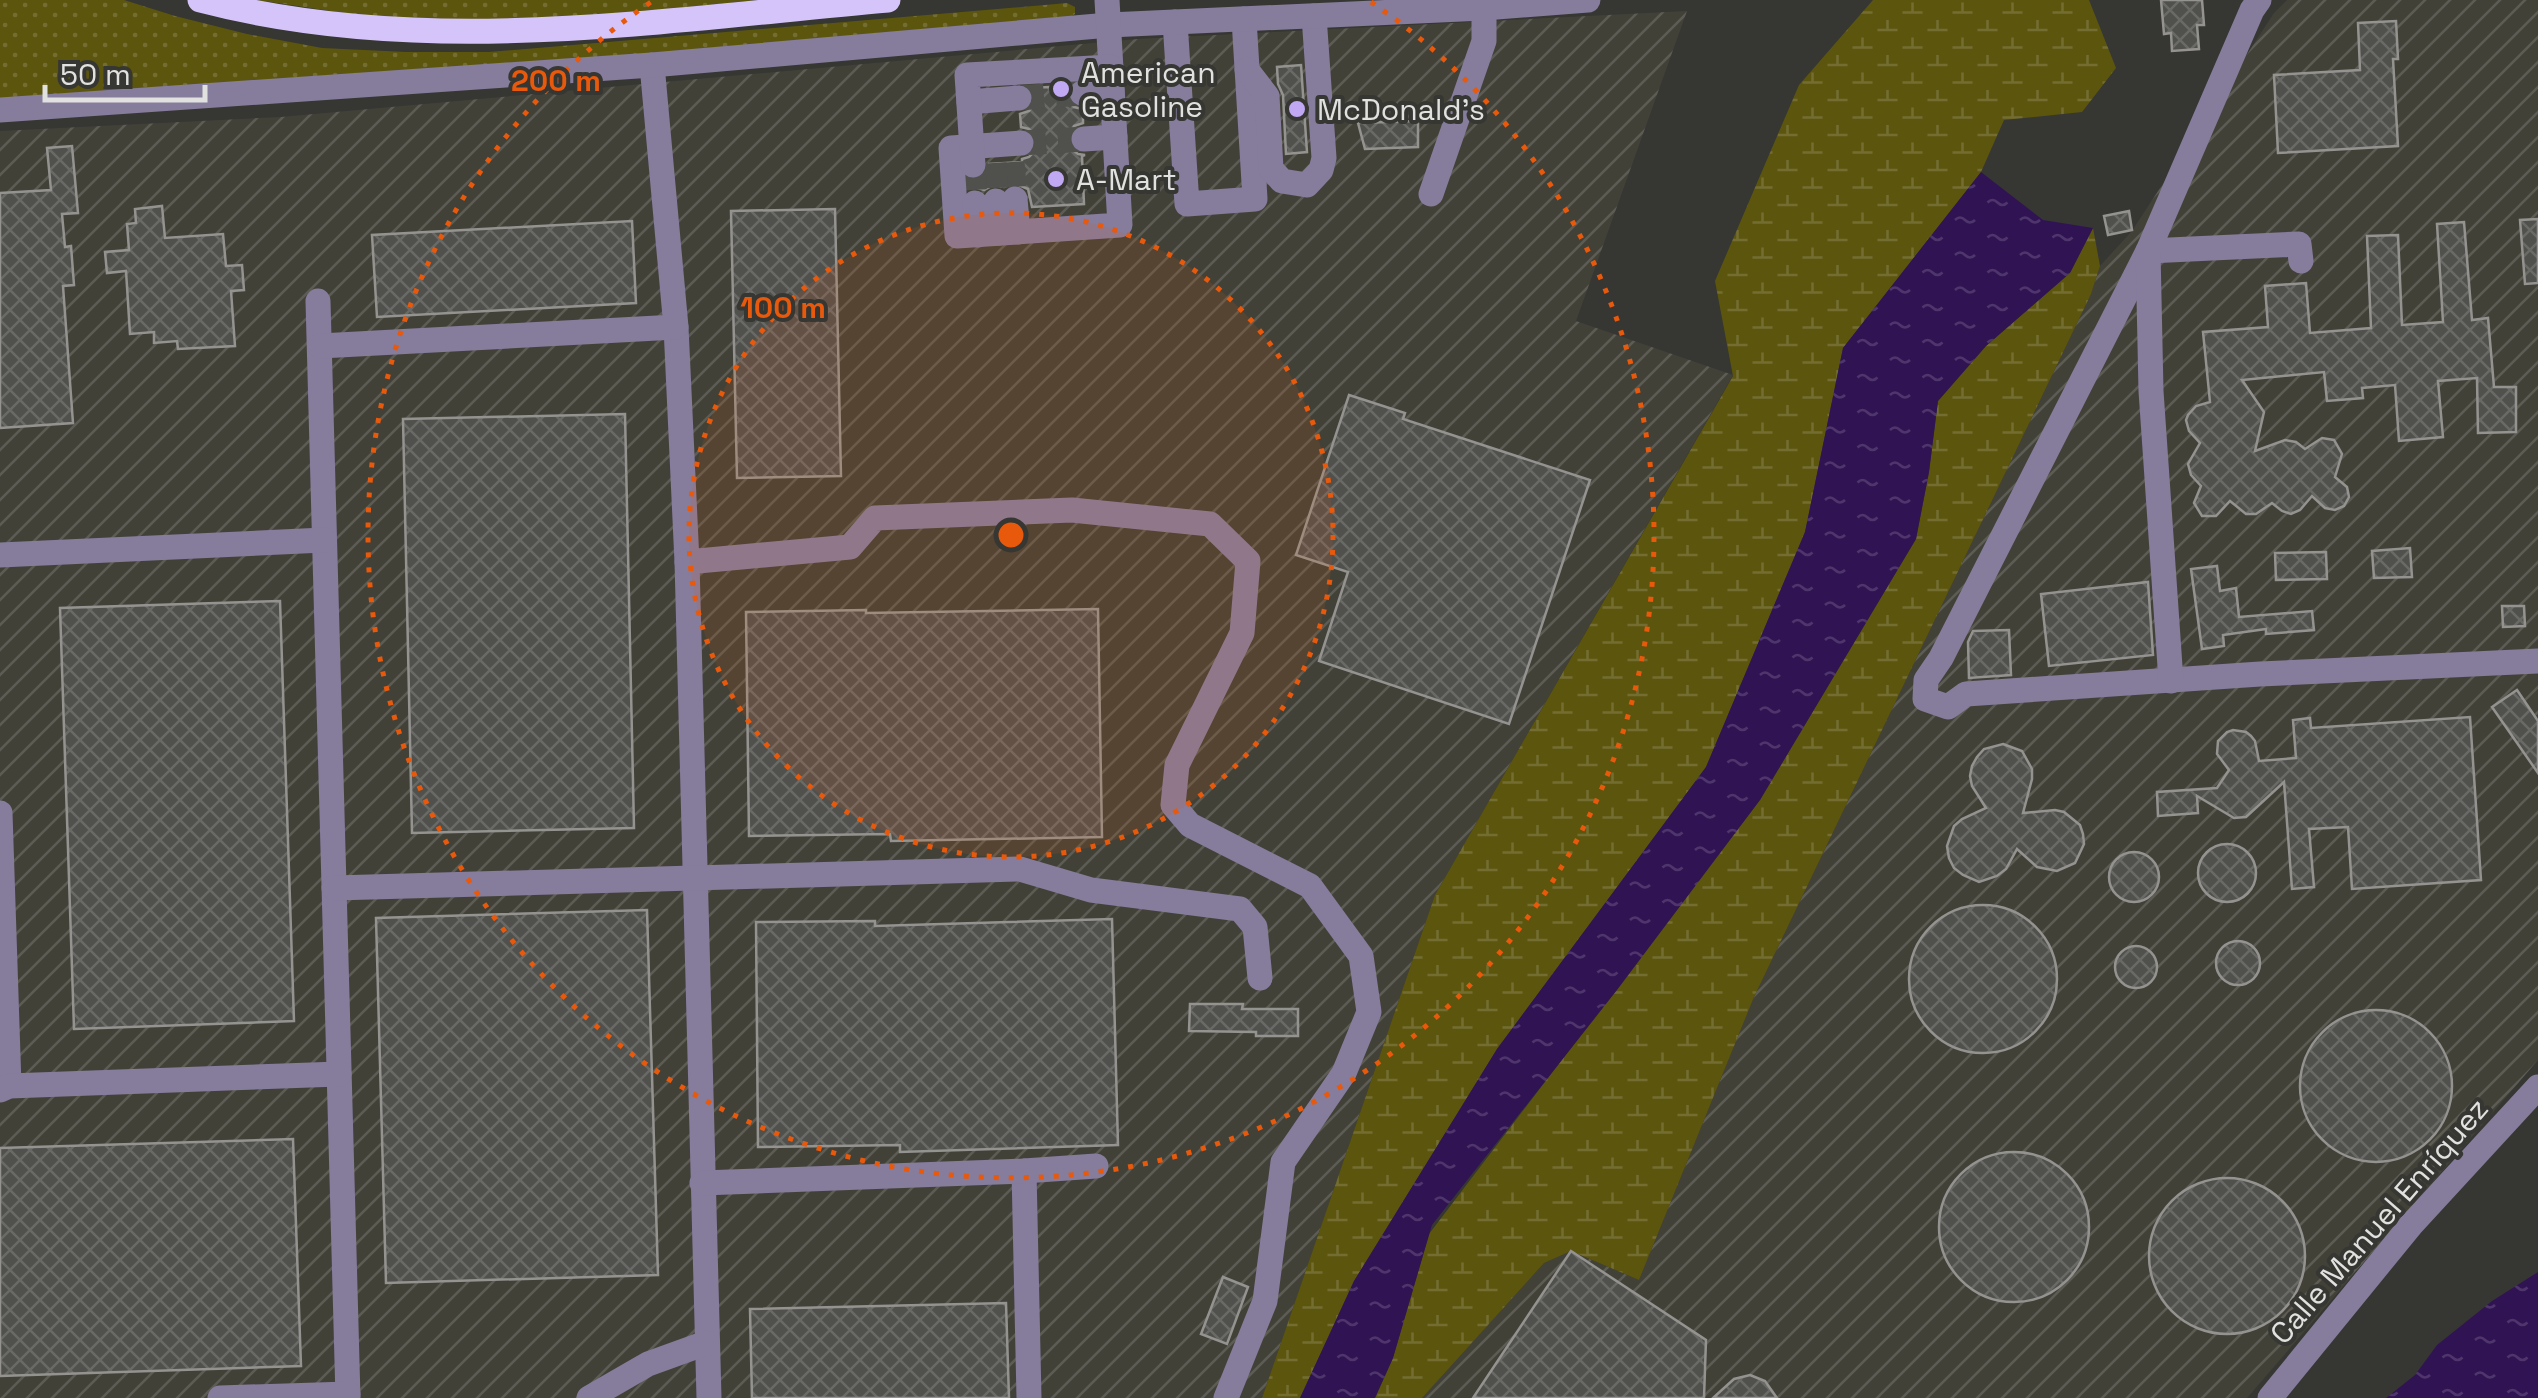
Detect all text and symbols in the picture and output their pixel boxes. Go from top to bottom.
scale bar [45,40,205,102]
place label: American Gasoline [1081,53,1216,126]
text: 50 m [60,55,131,94]
text: 200 m [511,61,601,100]
marker: American Gasoline [1050,78,1072,100]
place label: McDonald's [1317,90,1485,129]
marker: McDonald's [1286,98,1308,120]
place label: A-Mart [1076,160,1176,199]
marker: A-Mart [1045,168,1067,190]
text: 100 m [740,288,826,327]
centre of rings [993,517,1029,553]
street label: Calle Manuel Enríquez [2261,1090,2497,1352]

